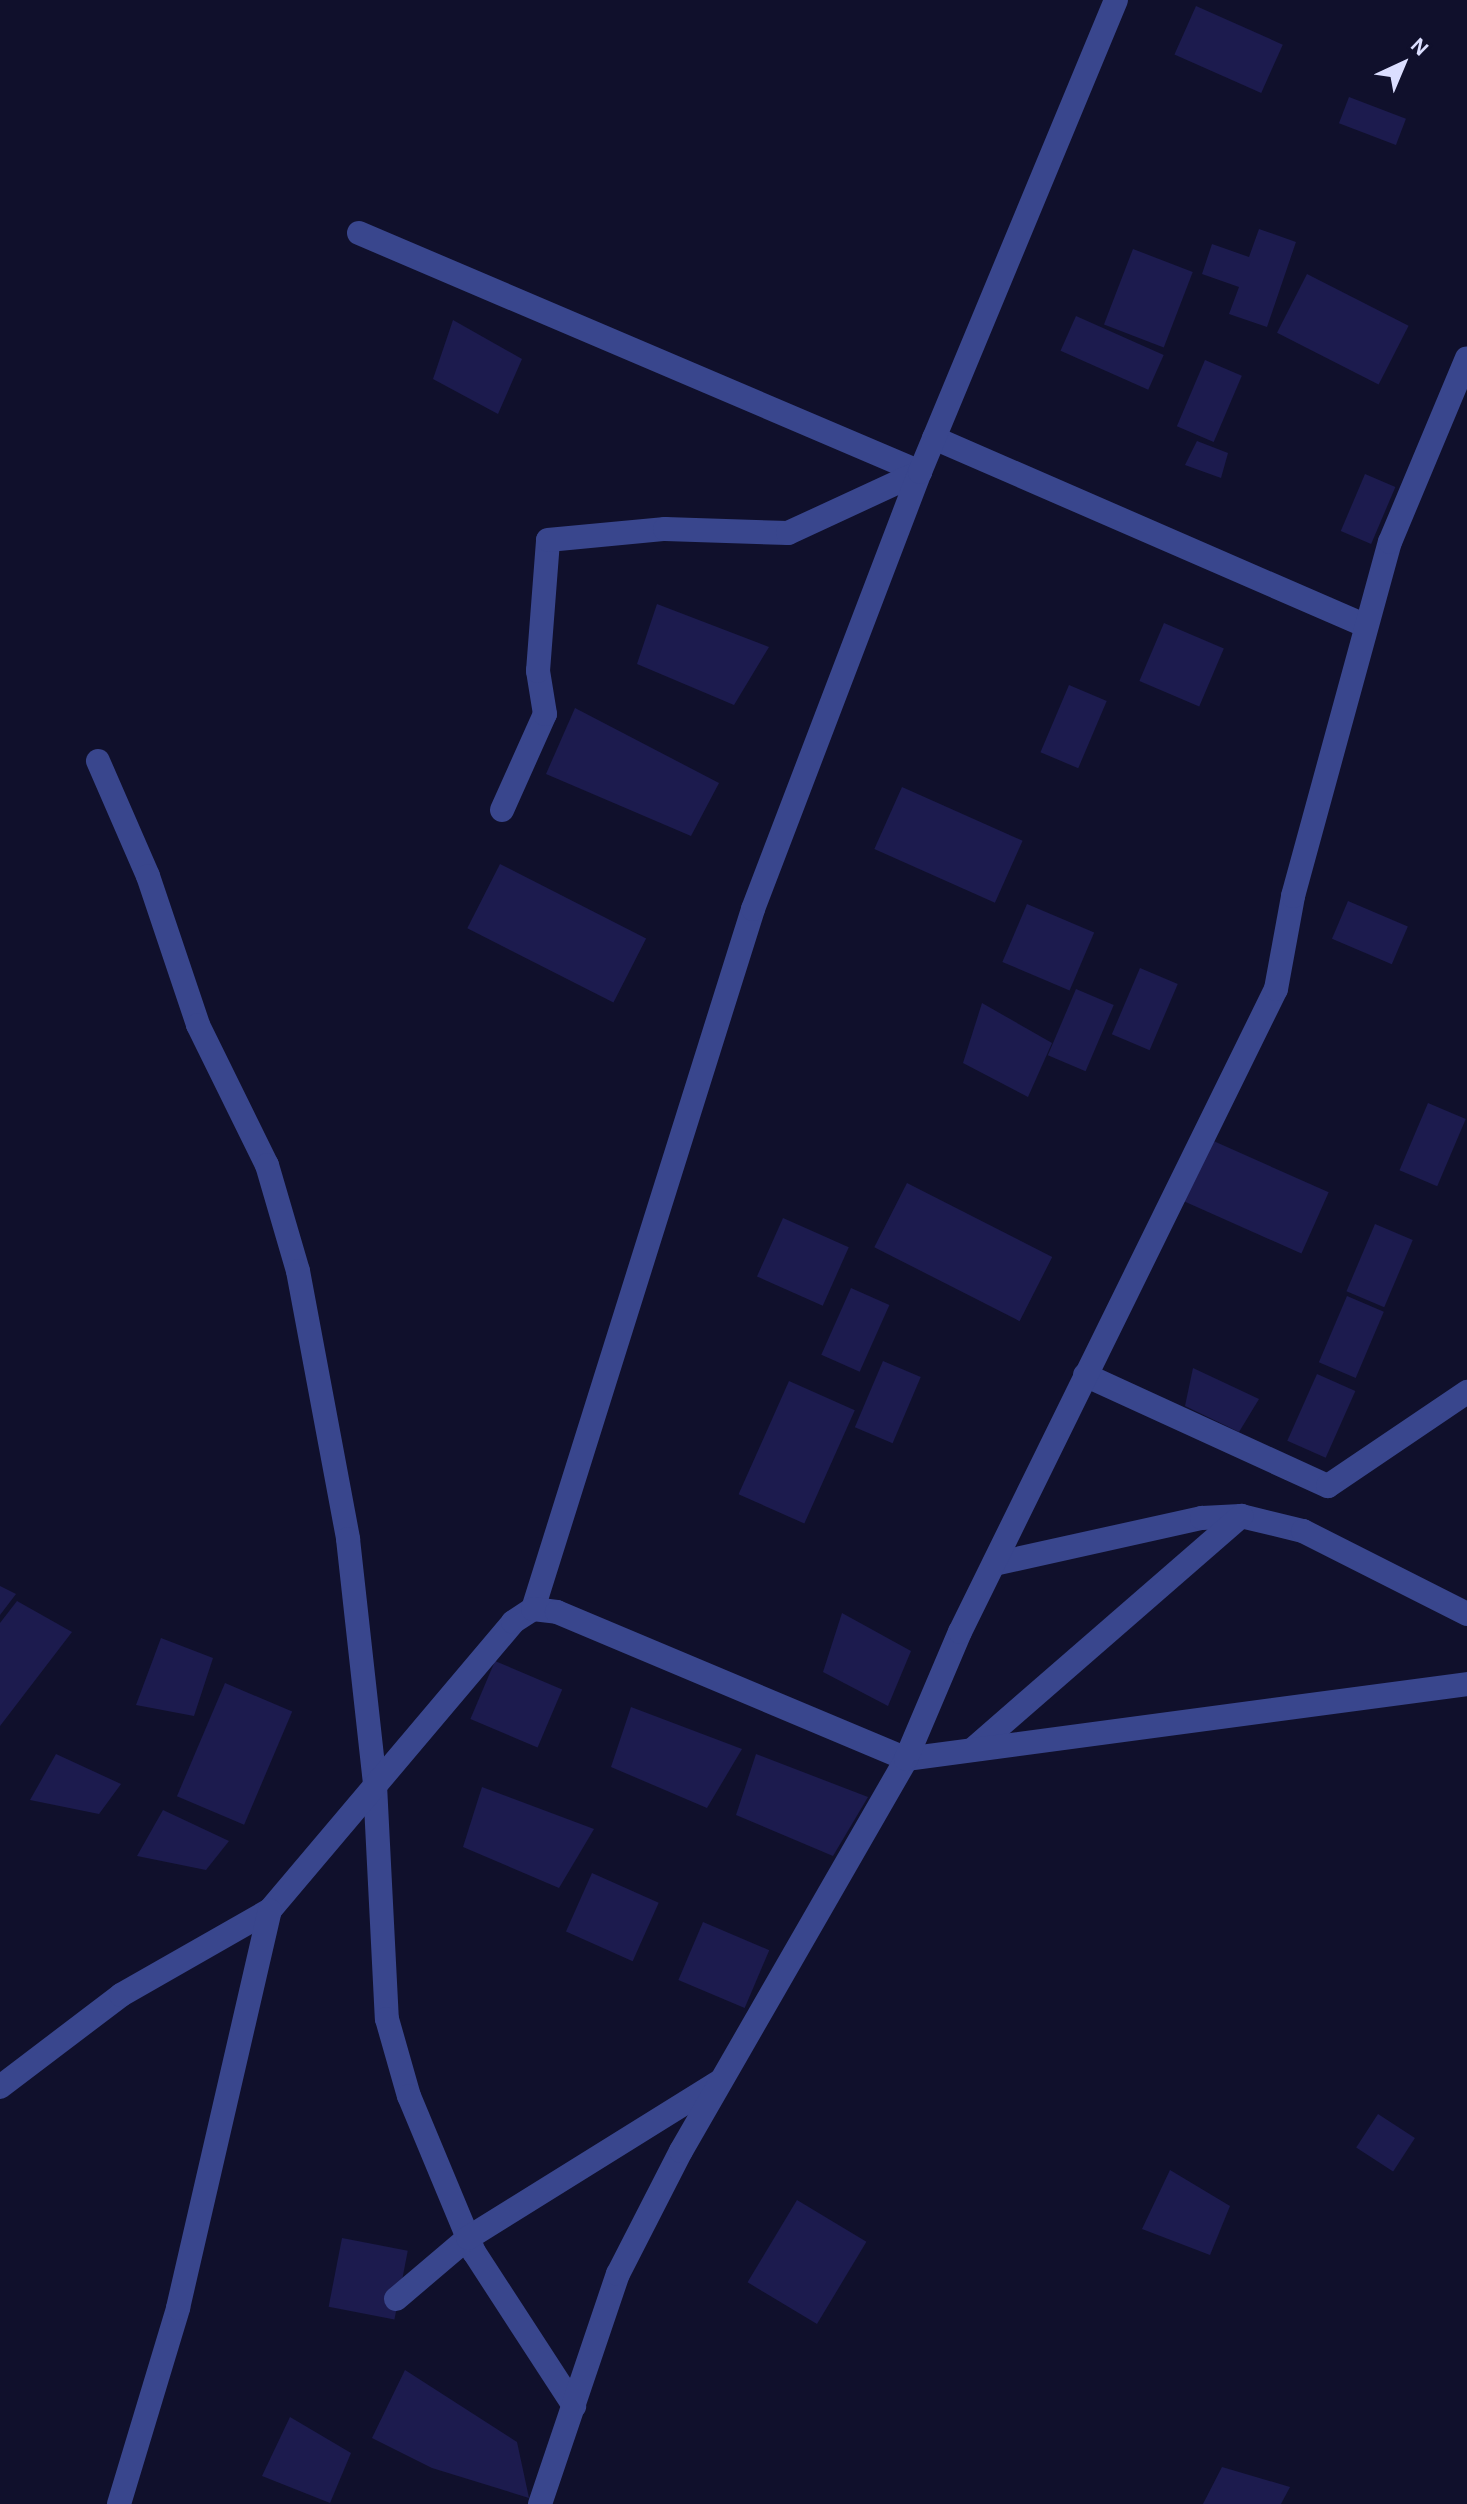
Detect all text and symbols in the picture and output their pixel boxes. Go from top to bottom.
north arrow [1363,24,1443,104]
text: N [1407,34,1433,60]

